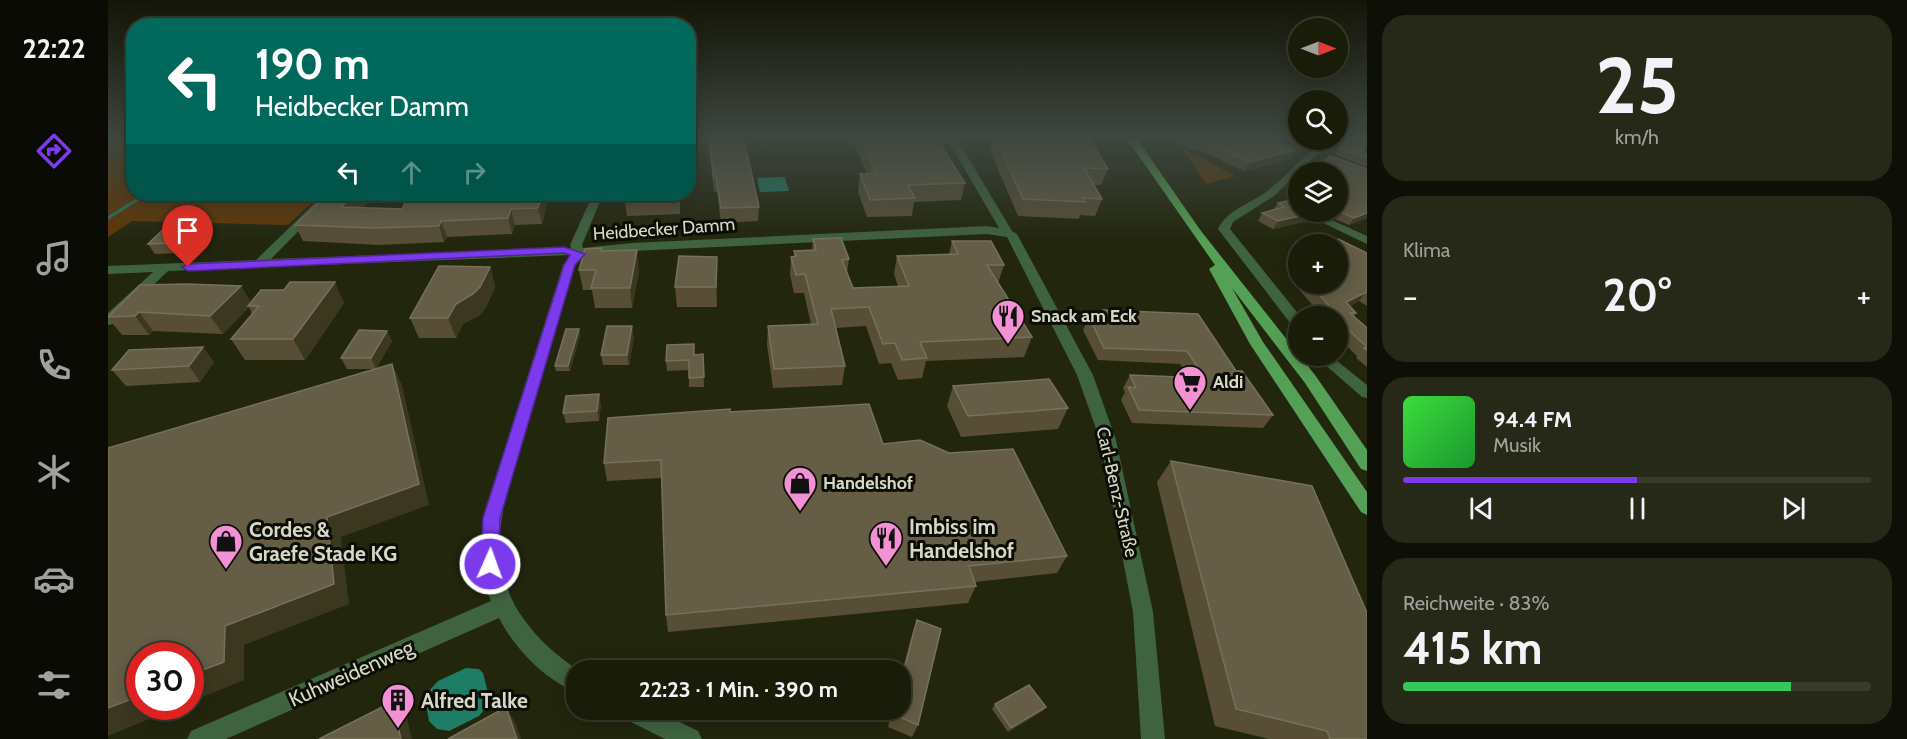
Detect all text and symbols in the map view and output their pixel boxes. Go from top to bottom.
north arrow [1288,18,1348,78]
map controls [1288,18,1348,366]
text: 22:22 [22,32,86,65]
text: 190 m [255,38,370,90]
text: 25 [1595,38,1679,133]
icon: left [156,42,234,120]
text: Heidbecker Damm [255,90,469,123]
button: search [1288,90,1348,150]
text: km/h [1615,125,1659,149]
icon: directions [33,130,75,172]
icon: left [332,156,365,189]
icon: ahead [395,156,428,189]
icon: right [458,156,491,189]
button: layers [1288,162,1348,222]
pin [162,205,213,267]
street label: Heidbecker Damm [592,213,736,245]
icon: arrive [171,214,204,247]
button: + [1288,234,1348,294]
icon: music [33,237,75,279]
text: Klima [1403,238,1450,262]
text: 20° [1603,268,1671,322]
text: − [1403,276,1418,316]
text: + [1856,276,1871,316]
restaurant icon: Snack am Eck [990,298,1026,345]
place label: Snack am Eck [1031,305,1137,327]
button: − [1288,306,1348,366]
icon: phone [33,344,75,386]
supermarket icon: Aldi [1172,364,1208,411]
place label: Aldi [1213,371,1243,393]
text: 94.4 FM [1493,406,1572,433]
street label: Carl-Benz-Straße [1091,425,1143,559]
text: Musik [1493,433,1541,457]
icon: climate [33,451,75,493]
shop icon: Handelshof [782,465,818,512]
place label: Handelshof [823,472,913,494]
icon: previous [1465,492,1498,525]
icon: pause [1621,492,1654,525]
icon: next [1777,492,1810,525]
place label: Imbiss im Handelshof [909,514,1014,563]
place label: Cordes & Graefe Stade KG [249,517,397,566]
restaurant icon: Imbiss im Handelshof [868,520,904,567]
shop icon: Cordes & Graefe Stade KG [208,523,244,570]
position arrow [458,532,522,596]
icon: car [33,558,75,600]
text: Reichweite · 83% [1403,591,1549,615]
text: 415 km [1403,621,1542,675]
street label: Kuhweidenweg [285,634,418,712]
speed limit sign: 30 [126,642,204,720]
icon: filters [33,664,75,706]
text: 22:23 · 1 Min. · 390 m [639,676,838,703]
building icon: Alfred Talke [380,682,416,729]
place label: Alfred Talke [421,688,528,713]

